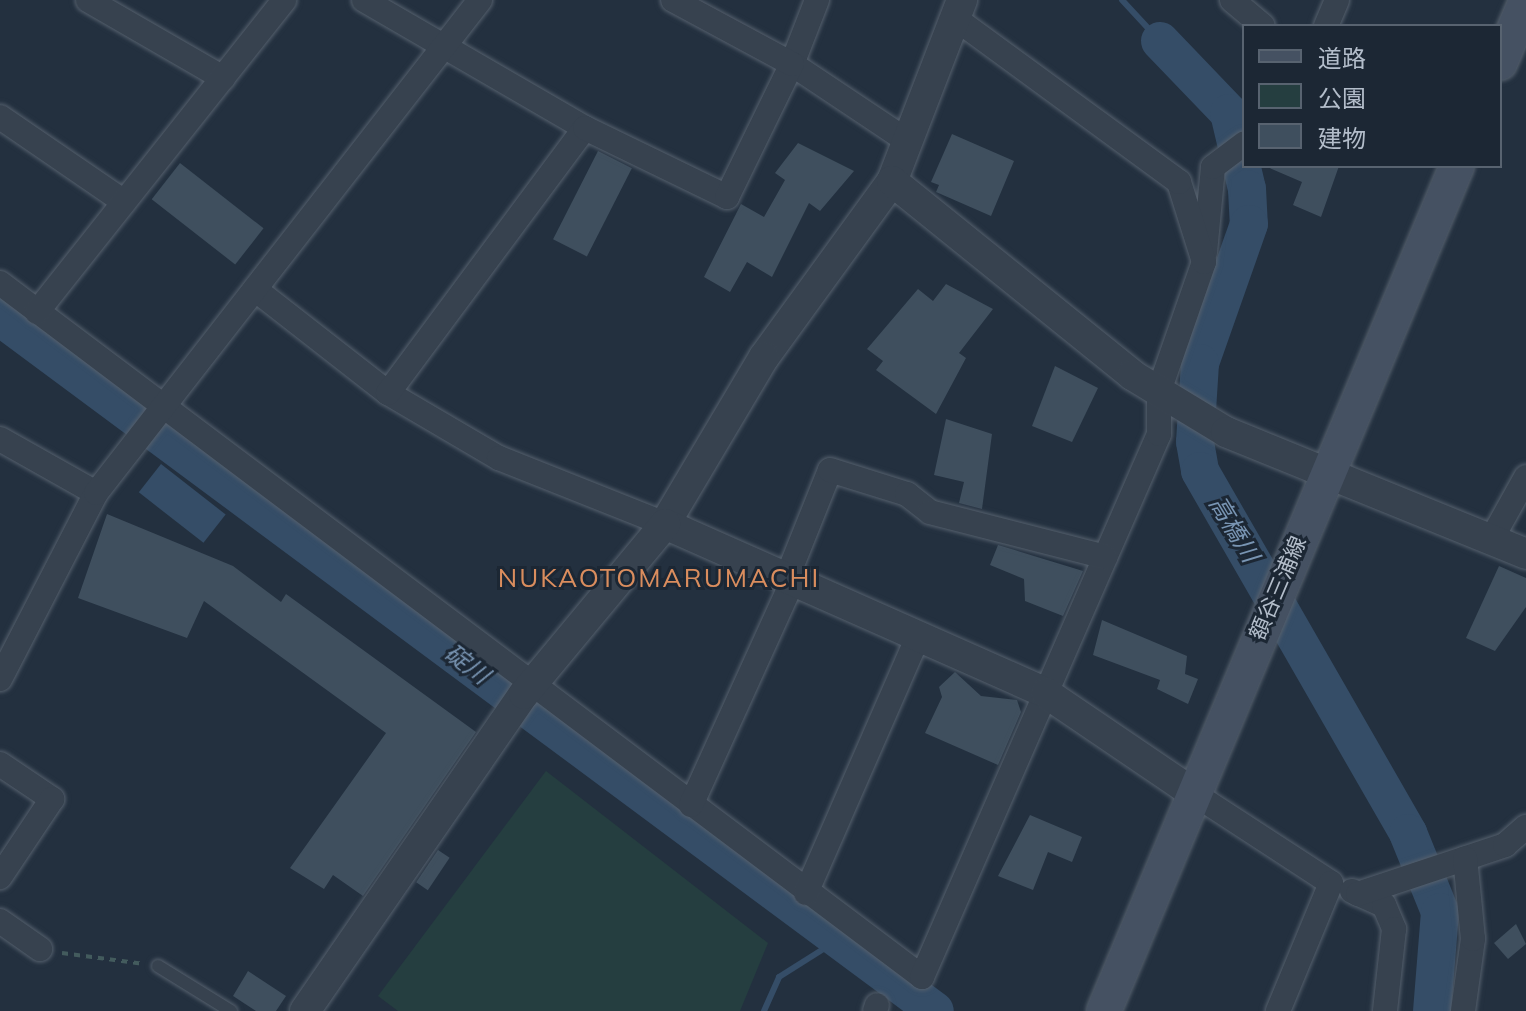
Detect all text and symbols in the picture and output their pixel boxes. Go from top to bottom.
legend [1242,24,1502,168]
text: 道路 [1318,43,1366,73]
text: 公園 [1318,83,1366,113]
text: 建物 [1318,123,1366,153]
water label: 高橋川 [1203,491,1265,567]
street label: 額谷三浦線 [1244,532,1312,644]
district label: NUKAOTOMARUMACHI [498,562,820,594]
water label: 碇川 [439,638,495,690]

